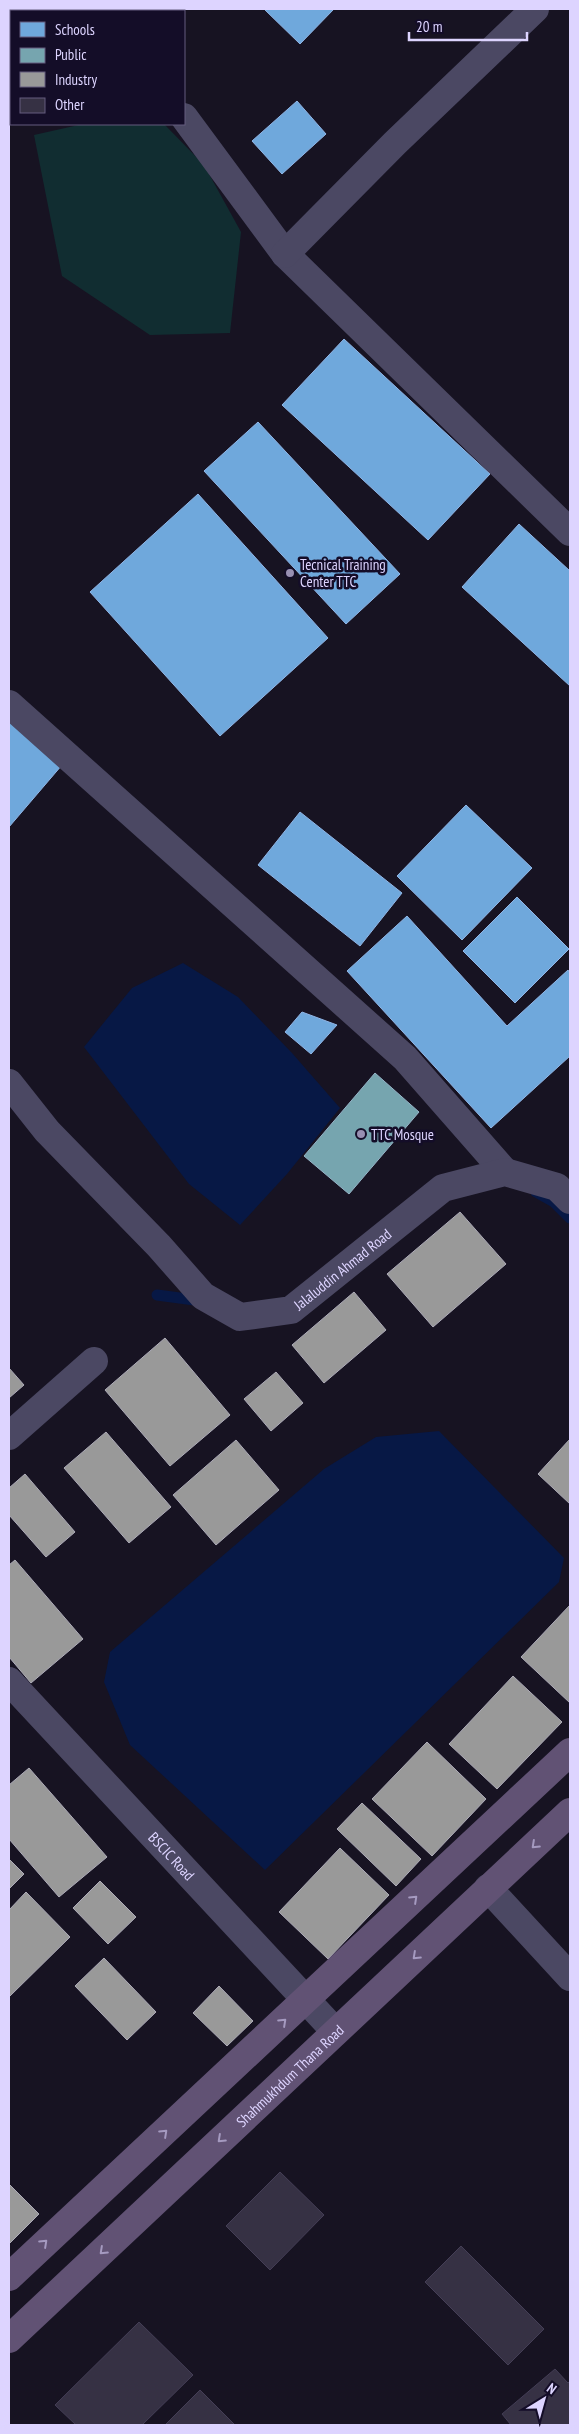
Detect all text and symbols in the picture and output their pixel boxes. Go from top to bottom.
legend [10,10,185,125]
scale bar [409,10,526,42]
text: 20 m [416,17,442,36]
text: Schools [55,20,95,39]
text: Public [55,45,87,64]
text: Industry [55,70,97,89]
text: Other [55,95,85,114]
place label: Tecnical Training Center TTC [300,555,386,591]
marker: Tecnical Training Center TTC [284,567,296,579]
place label: TTC Mosque [371,1125,434,1144]
marker: TTC Mosque [355,1128,367,1140]
street label: Jalaluddin Ahmad Road [289,1224,395,1314]
street label: BSCIC Road [145,1828,199,1884]
one-way arrow [531,1839,540,1848]
one-way arrow [408,1896,417,1905]
one-way arrow [413,1950,422,1959]
one-way arrow [277,2019,286,2028]
street label: Shahmukhdum Thana Road [232,2020,347,2130]
one-way arrow [158,2130,167,2139]
one-way arrow [218,2133,227,2142]
one-way arrow [39,2240,48,2249]
one-way arrow [100,2245,109,2254]
north arrow [519,2374,569,2424]
text: N [543,2379,560,2398]

